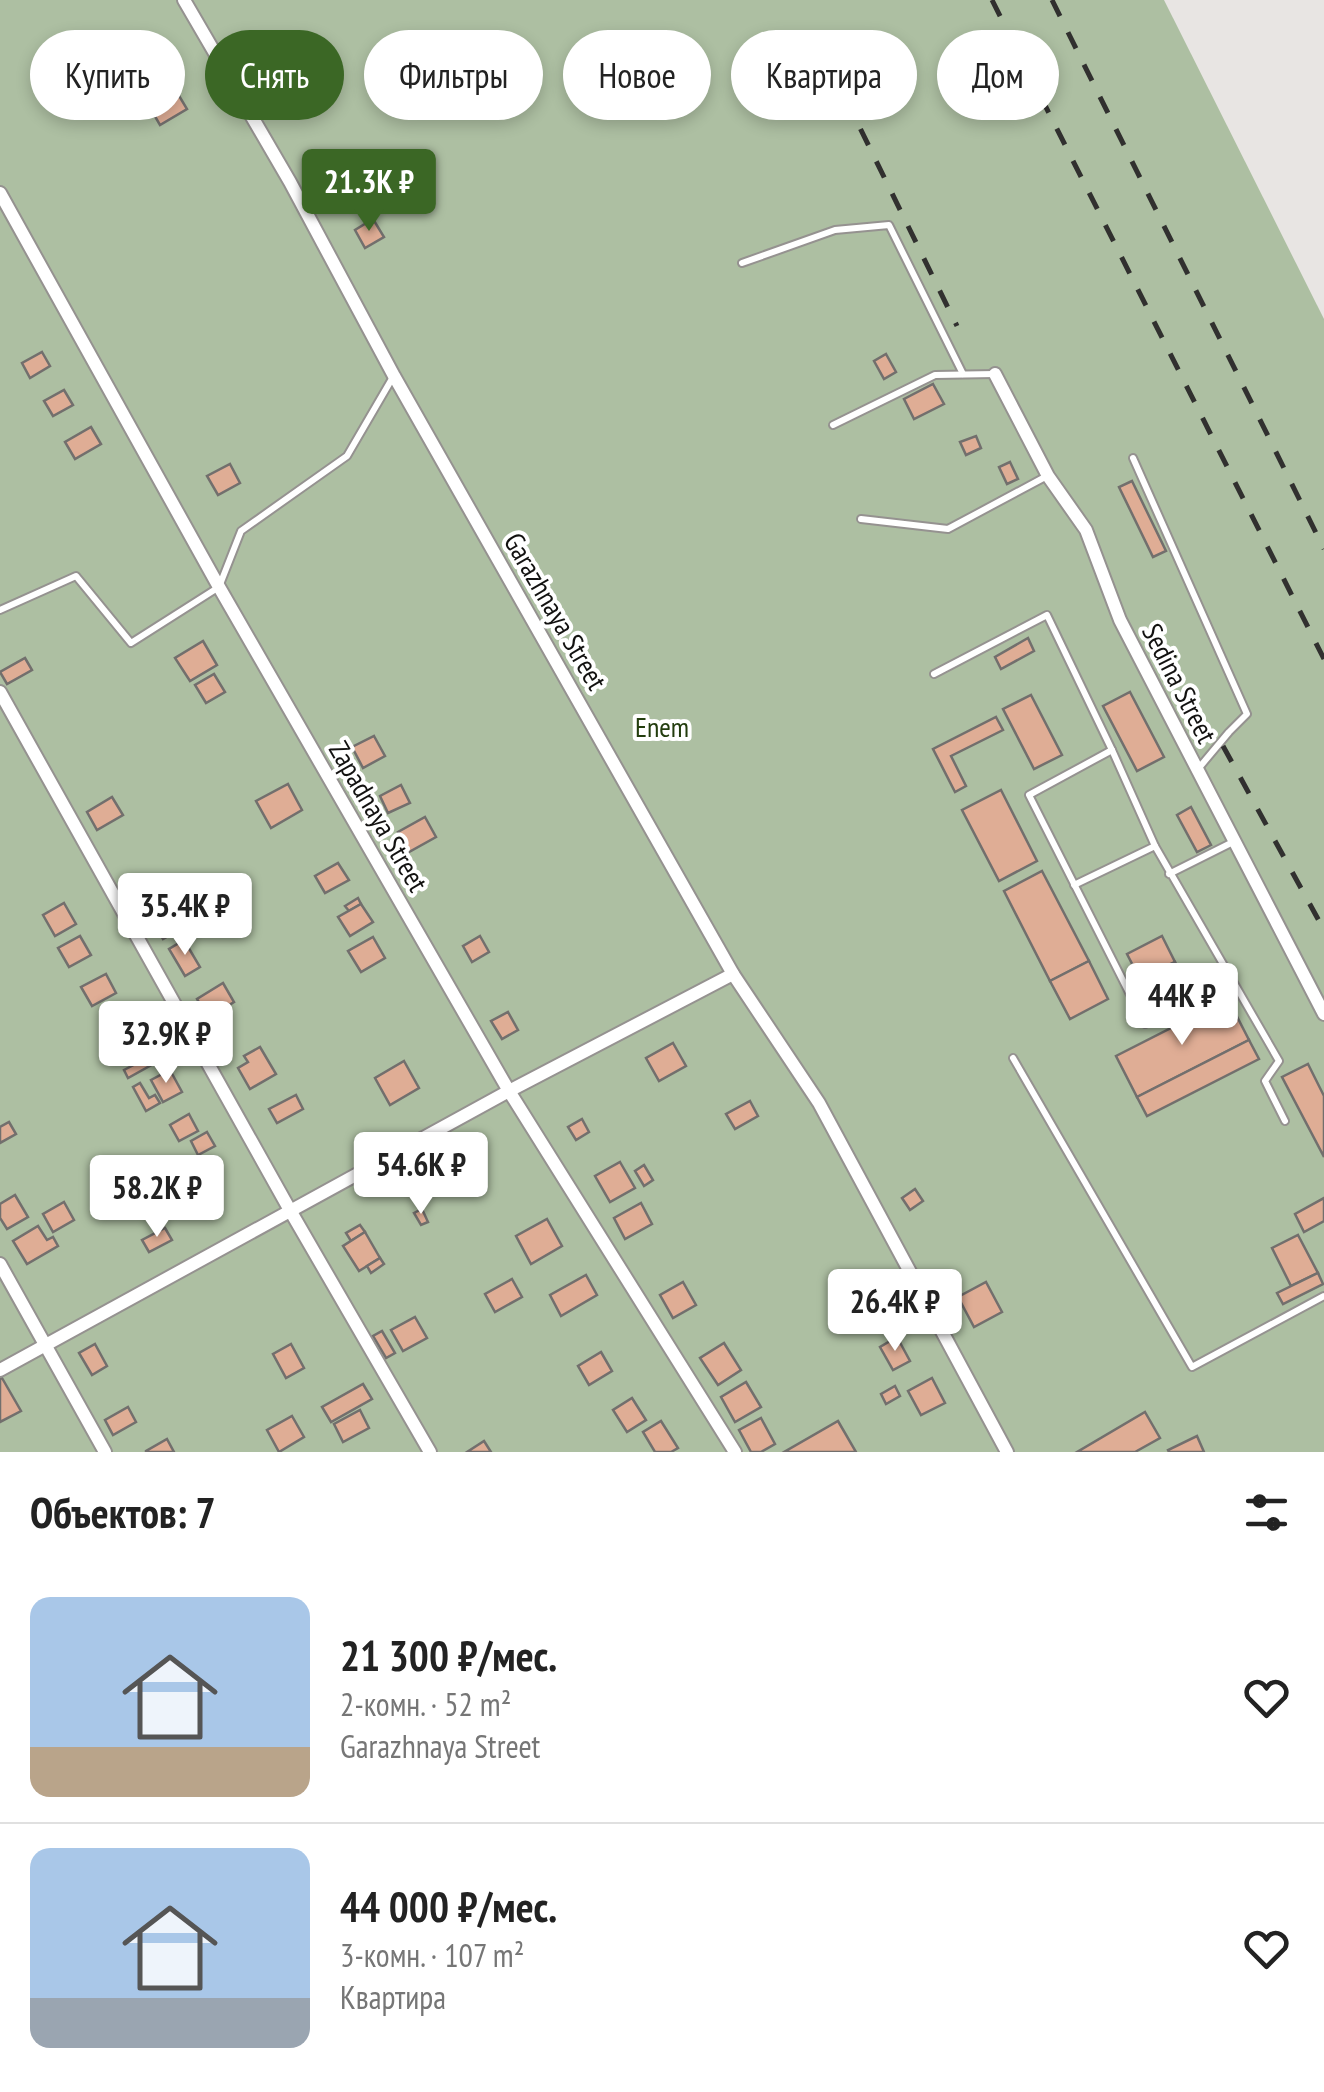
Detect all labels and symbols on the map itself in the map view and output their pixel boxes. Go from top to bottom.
pin: 21.3K ₽ [277,149,461,234]
street label: Garazhnaya Street [496,526,616,696]
street label: Sedina Street [1134,617,1226,749]
park label: Enem [635,708,689,745]
street label: Zapadnaya Street [321,734,437,898]
pin: 35.4K ₽ [93,873,277,958]
pin: 44K ₽ [1112,963,1252,1048]
pin: 32.9K ₽ [74,1001,258,1086]
pin: 54.6K ₽ [329,1132,513,1217]
pin: 58.2K ₽ [65,1155,249,1240]
pin: 26.4K ₽ [803,1269,987,1354]

